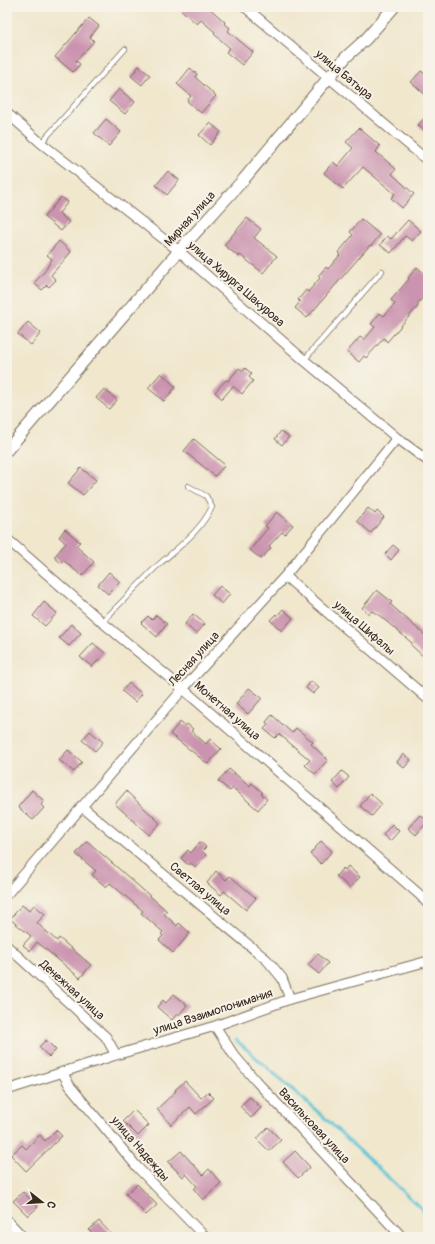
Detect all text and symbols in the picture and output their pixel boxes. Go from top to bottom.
street label: улица Батыра [312,46,376,104]
street label: Мирная улица [161,188,219,250]
street label: улица Хирурга Шакурова [184,237,288,330]
street label: улица Шифалы [330,597,398,659]
street label: Лесная улица [165,628,223,690]
street label: Монетная улица [191,678,263,744]
street label: Светлая улица [166,859,234,919]
street label: Денежная улица [36,956,108,1023]
street label: улица Взаимопонимания [150,985,275,1039]
street label: Васильковая улица [275,1085,353,1167]
street label: улица Надежды [107,1113,173,1185]
north arrow [22,1182,62,1222]
text: С [44,1200,58,1210]

